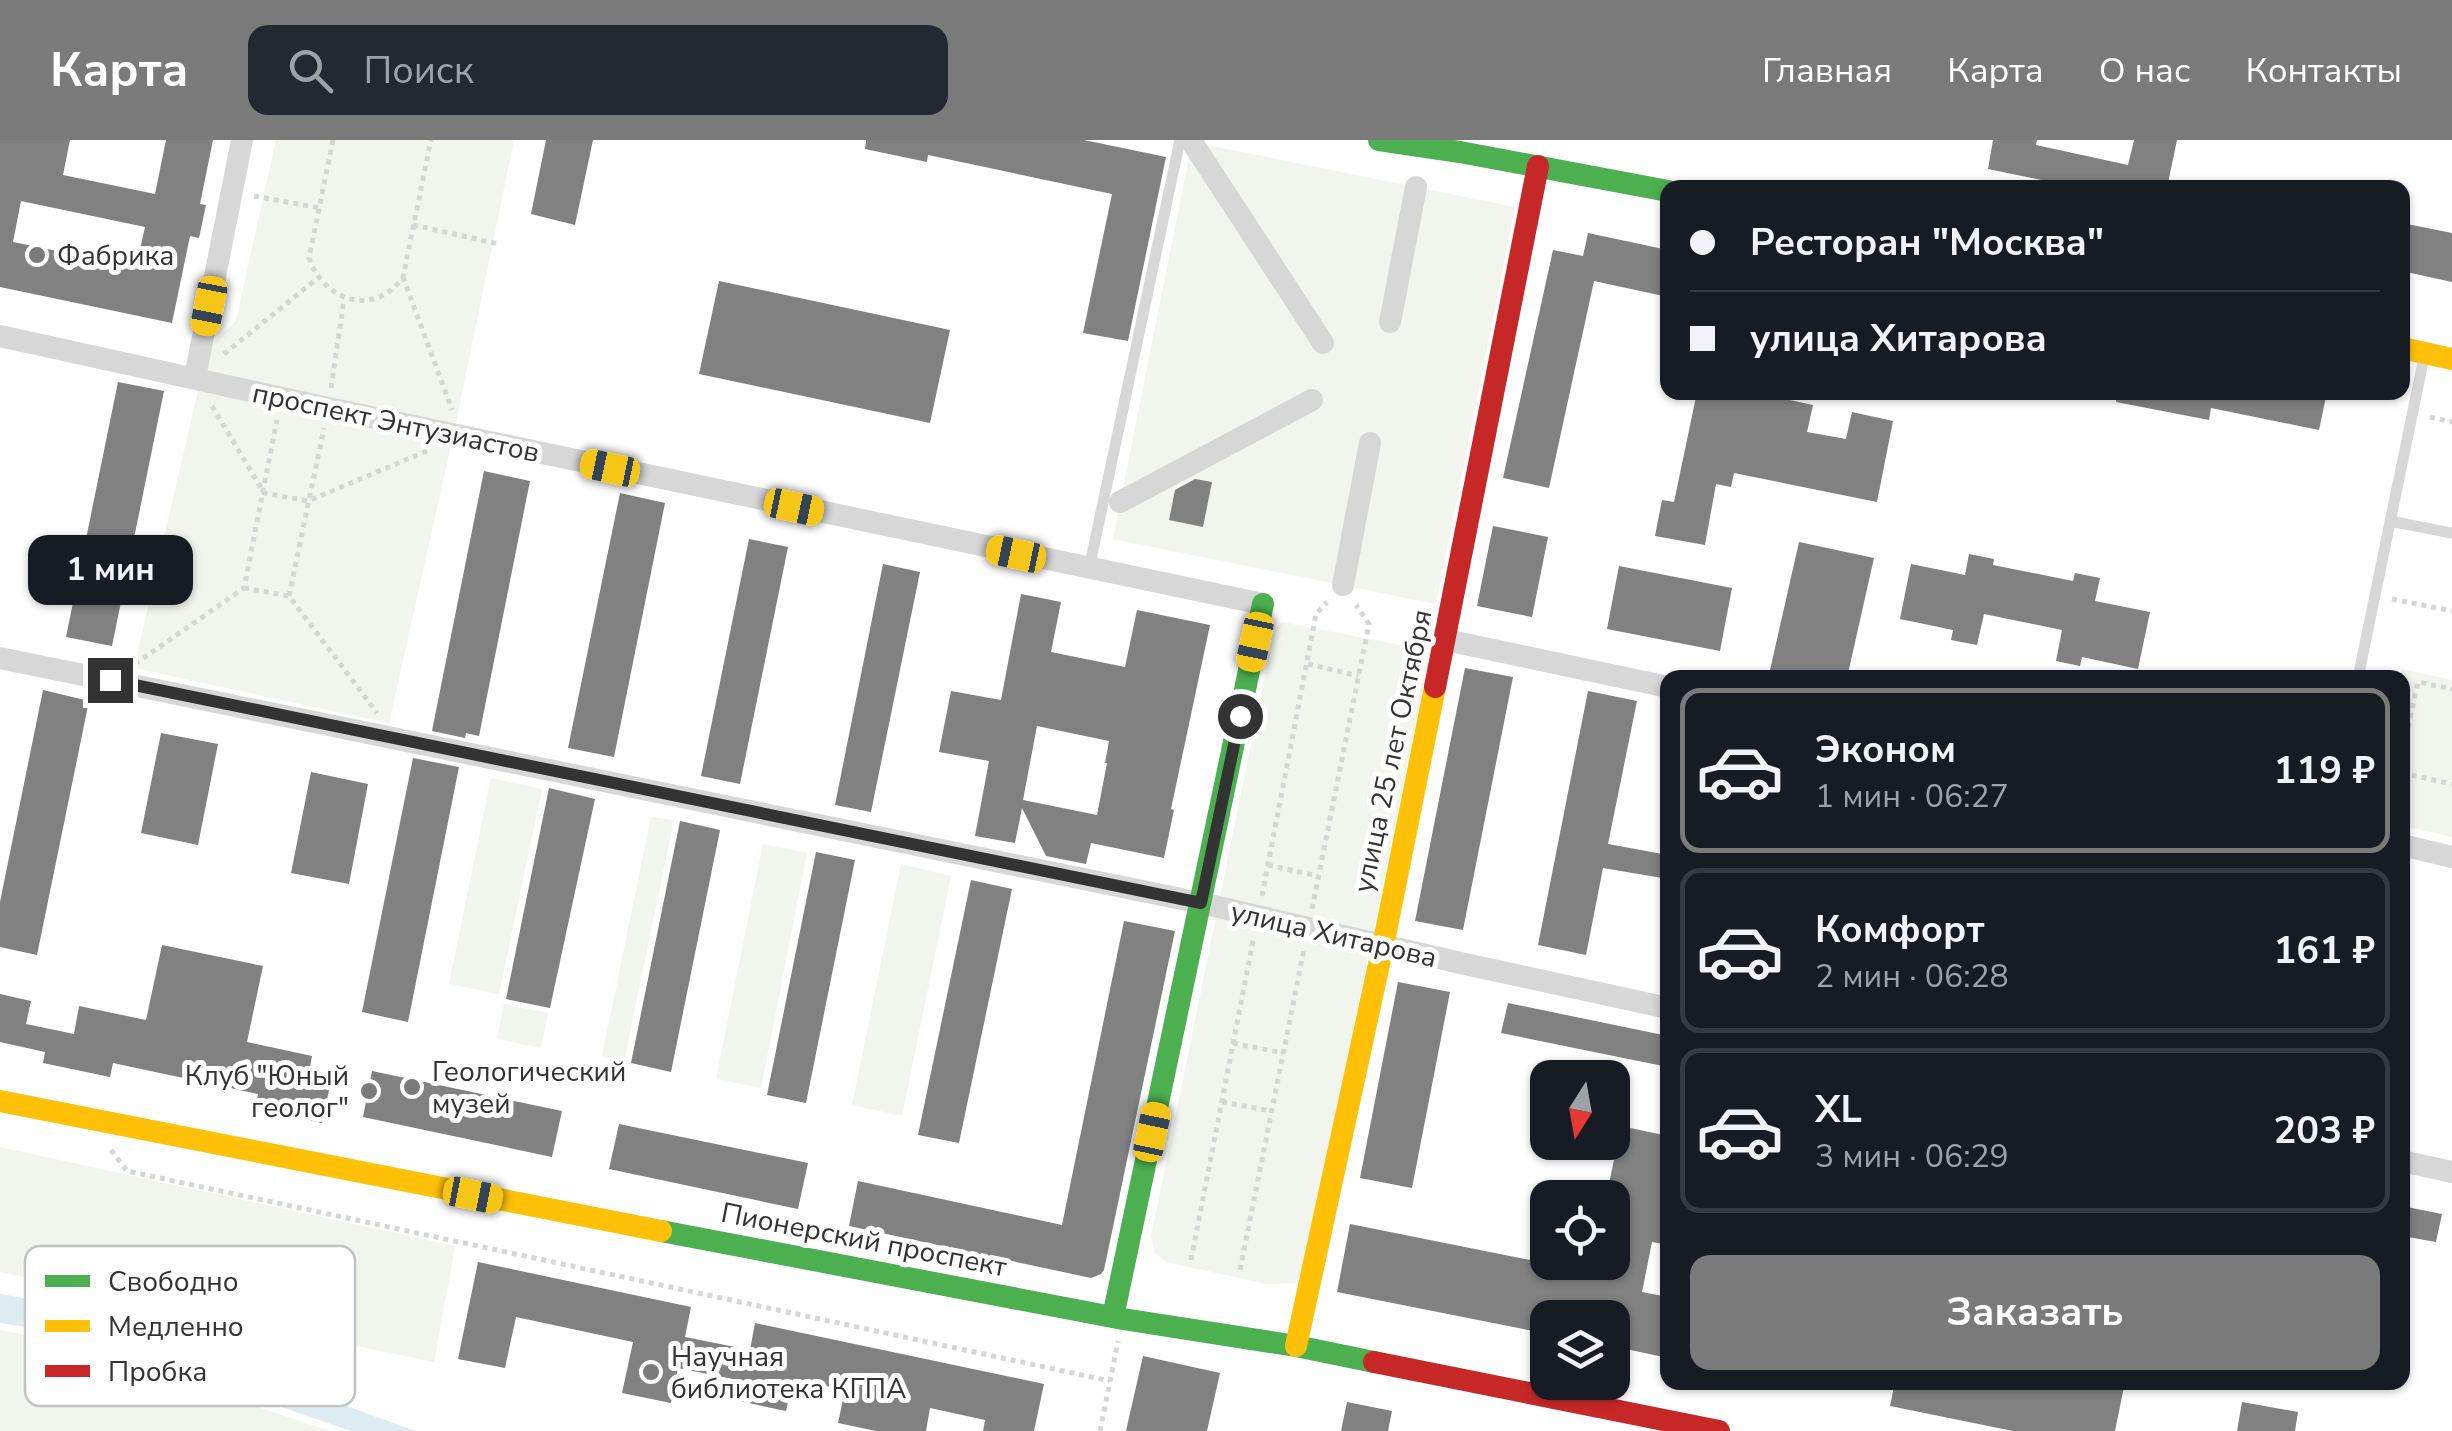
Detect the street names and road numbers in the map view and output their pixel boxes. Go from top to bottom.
street label: проспект Энтузиастов [249,374,543,472]
street label: улица 25 лет Октября [1344,606,1442,896]
street label: улица Хитарова [1227,893,1440,977]
street label: Пионерский проспект [718,1194,1010,1286]

